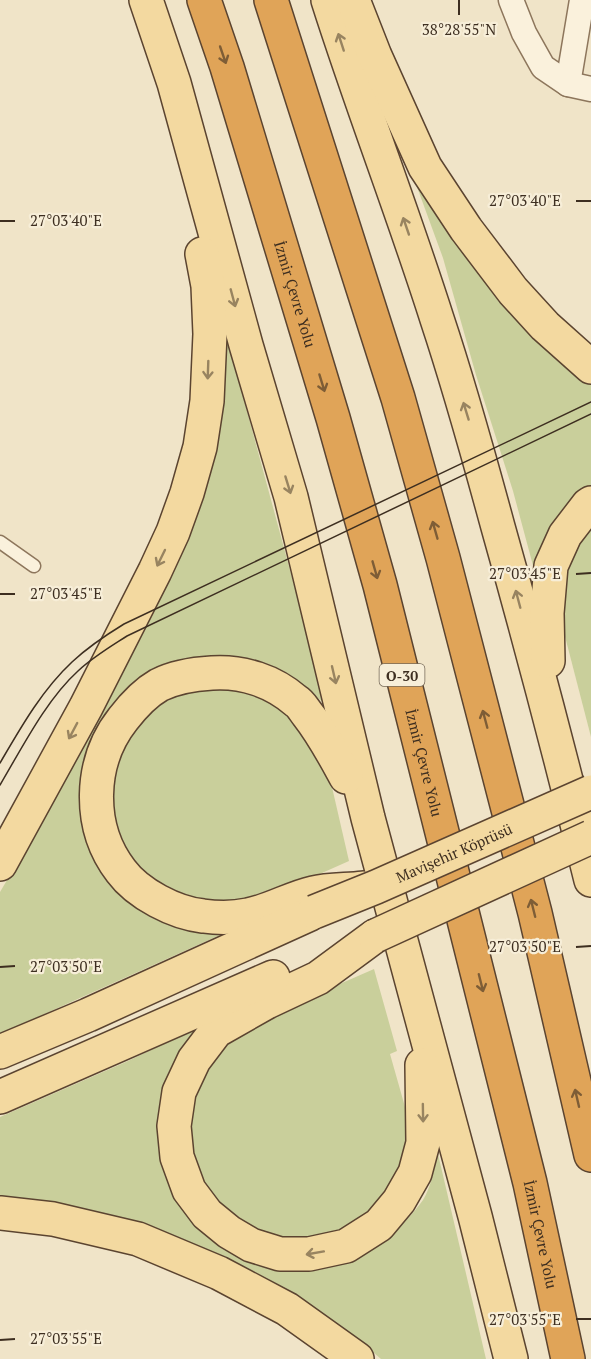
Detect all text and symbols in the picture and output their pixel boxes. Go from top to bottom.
text: 38°28'55"N [422,19,496,39]
one-way arrow [335,33,346,52]
one-way arrow [218,45,229,64]
text: 27°03'40"E [489,190,561,210]
text: 27°03'40"E [30,210,102,230]
one-way arrow [399,217,410,236]
street label: İzmir Çevre Yolu [270,238,321,350]
one-way arrow [228,288,239,307]
one-way arrow [203,359,214,379]
one-way arrow [317,373,328,392]
one-way arrow [459,402,470,421]
one-way arrow [283,475,294,494]
one-way arrow [429,521,440,540]
one-way arrow [155,548,167,566]
one-way arrow [370,560,381,579]
text: 27°03'45"E [489,563,561,583]
text: 27°03'45"E [30,583,102,603]
one-way arrow [512,590,524,609]
road number: O-30 [380,664,424,686]
one-way arrow [328,665,340,684]
street label: İzmir Çevre Yolu [401,707,448,819]
one-way arrow [478,710,490,729]
one-way arrow [67,722,79,739]
street label: Mavişehir Köprüsü [393,818,515,887]
one-way arrow [527,899,539,918]
text: 27°03'50"E [489,936,561,956]
text: 27°03'50"E [30,956,102,976]
one-way arrow [476,973,487,992]
one-way arrow [571,1088,583,1107]
one-way arrow [417,1103,429,1123]
street label: İzmir Çevre Yolu [520,1178,563,1291]
one-way arrow [306,1247,326,1258]
text: 27°03'55"E [489,1309,561,1329]
text: 27°03'55"E [30,1328,102,1348]

